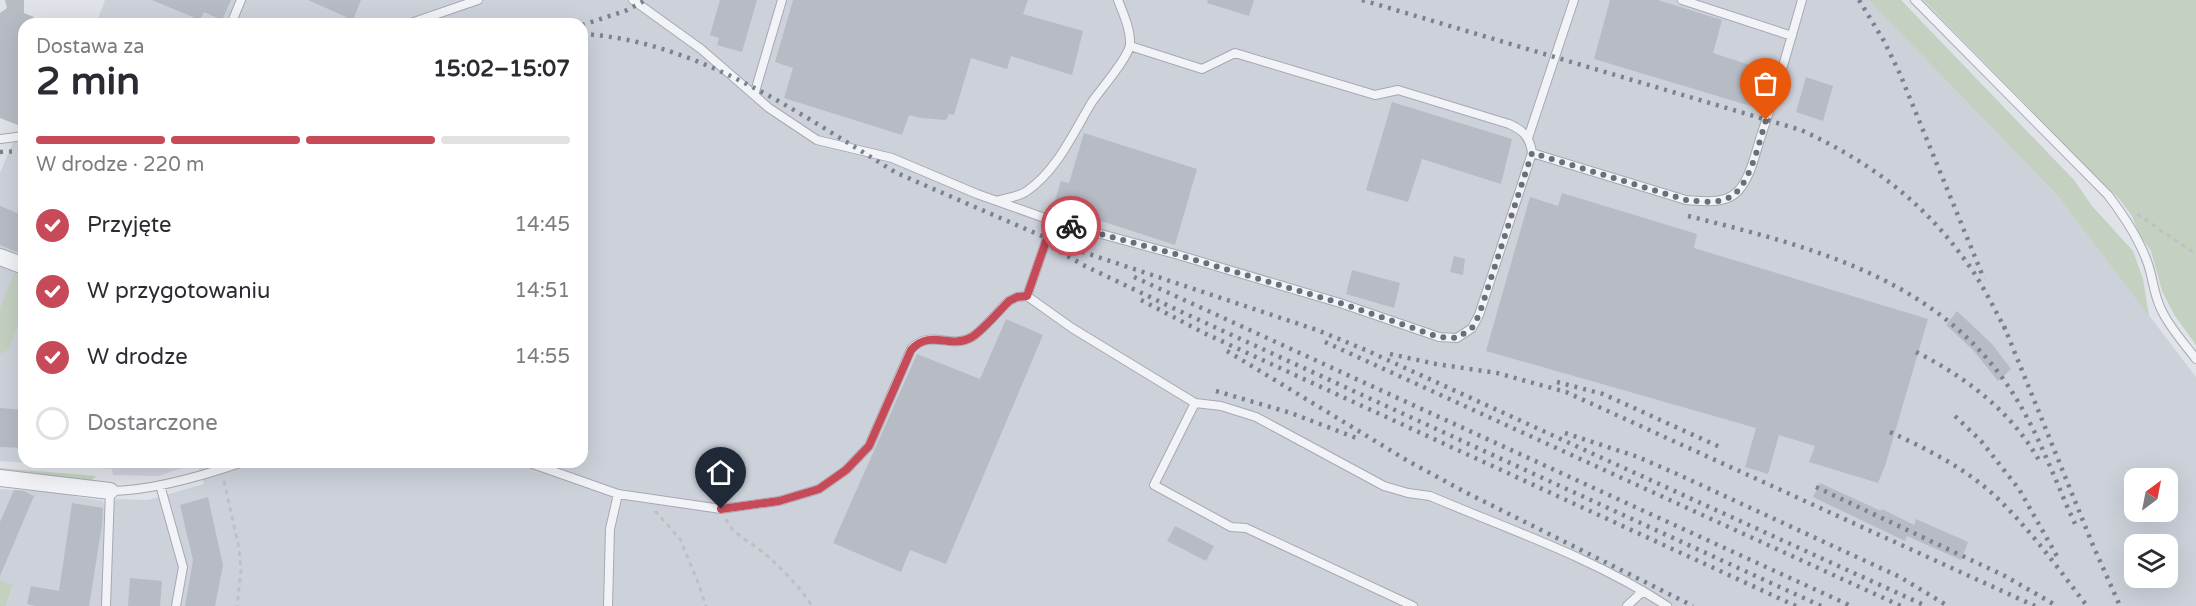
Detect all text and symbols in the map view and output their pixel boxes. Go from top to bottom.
text: Dostawa za [36,35,144,59]
text: 15:02–15:07 [433,56,570,82]
text: 2 min [36,58,140,105]
pin [1740,58,1791,120]
icon: bag [1749,67,1782,100]
text: W drodze · 220 m [36,153,204,177]
courier [1041,196,1101,256]
icon: check [36,209,69,242]
icon: bike [1055,210,1088,243]
text: Przyjęte [87,212,172,238]
text: 14:45 [515,213,570,237]
icon: check [36,275,69,308]
text: W przygotowaniu [87,278,270,304]
text: 14:51 [515,279,570,303]
icon: check [36,341,69,374]
text: W drodze [87,344,188,370]
text: 14:55 [515,345,570,369]
text: Dostarczone [87,410,218,436]
pin [695,447,746,509]
icon: home [704,456,737,489]
north arrow [2124,468,2178,522]
map controls [2124,468,2178,588]
button: layers [2124,534,2178,588]

